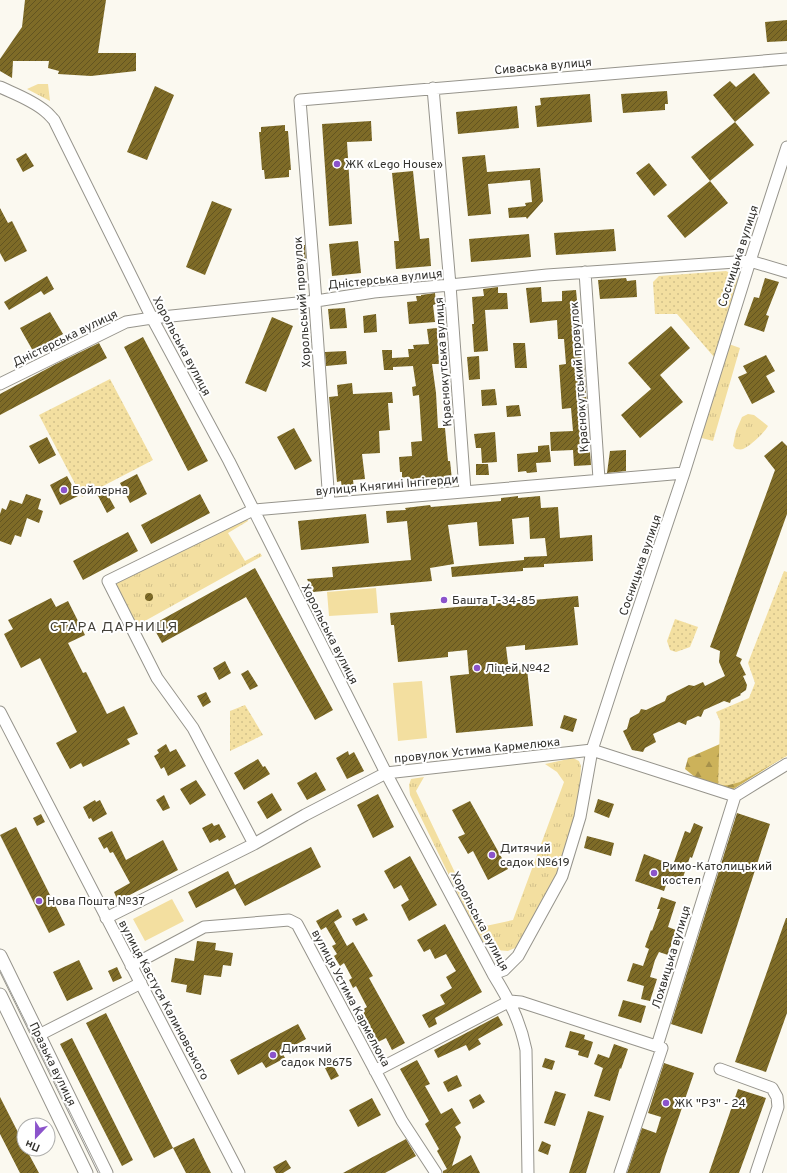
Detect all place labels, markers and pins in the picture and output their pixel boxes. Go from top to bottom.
place label: ЖК «Lego House» [345,157,443,173]
marker: ЖК «Lego House» [332,159,342,169]
place label: Бойлерна [72,483,128,499]
marker: Бойлерна [59,485,69,495]
place label: Башта Т-34-85 [452,593,536,609]
marker: Башта Т-34-85 [439,595,449,605]
place label: Ліцей №42 [485,661,550,677]
marker: Ліцей №42 [472,663,482,673]
place label: Дитячий садок №619 [500,841,570,871]
marker: Дитячий садок №619 [487,850,497,860]
place label: Римо-Католицький костел [662,859,772,889]
marker: Римо-Католицький костел [649,868,659,878]
place label: Нова Пошта №37 [47,894,145,910]
marker: Нова Пошта №37 [34,896,44,906]
place label: Дитячий садок №675 [281,1041,353,1071]
marker: Дитячий садок №675 [268,1050,278,1060]
place label: ЖК "РЗ" - 24 [674,1096,746,1112]
marker: ЖК "РЗ" - 24 [661,1098,671,1108]

